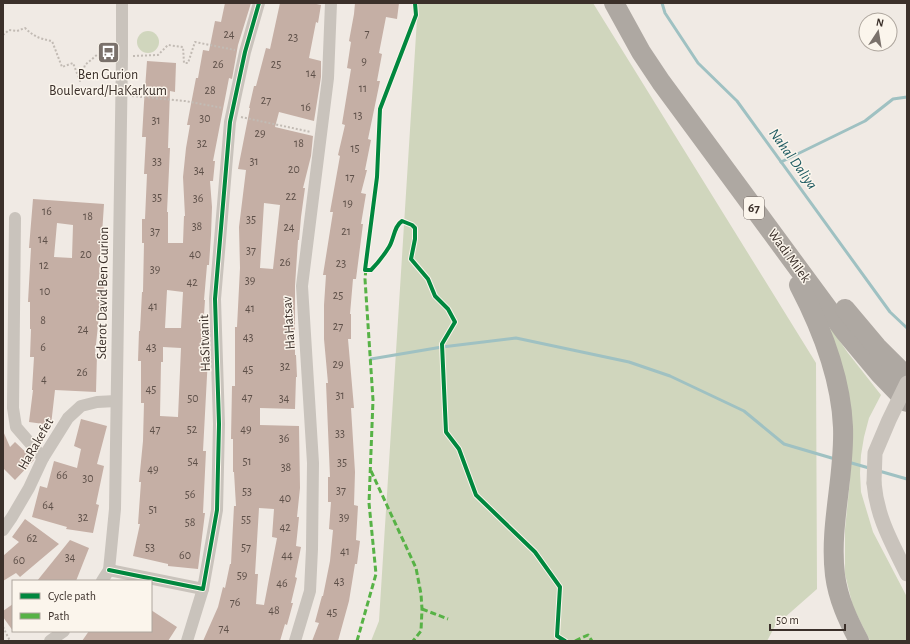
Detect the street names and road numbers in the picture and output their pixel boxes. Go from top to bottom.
road number: 67 [744,197,764,219]
street label: Sderot David Ben Gurion [95,227,111,359]
street label: Wadi Milek [765,227,813,286]
street label: HaHatsav [280,296,298,350]
street label: HaSitvanit [197,314,213,372]
street label: HaRakefet [16,415,57,472]

